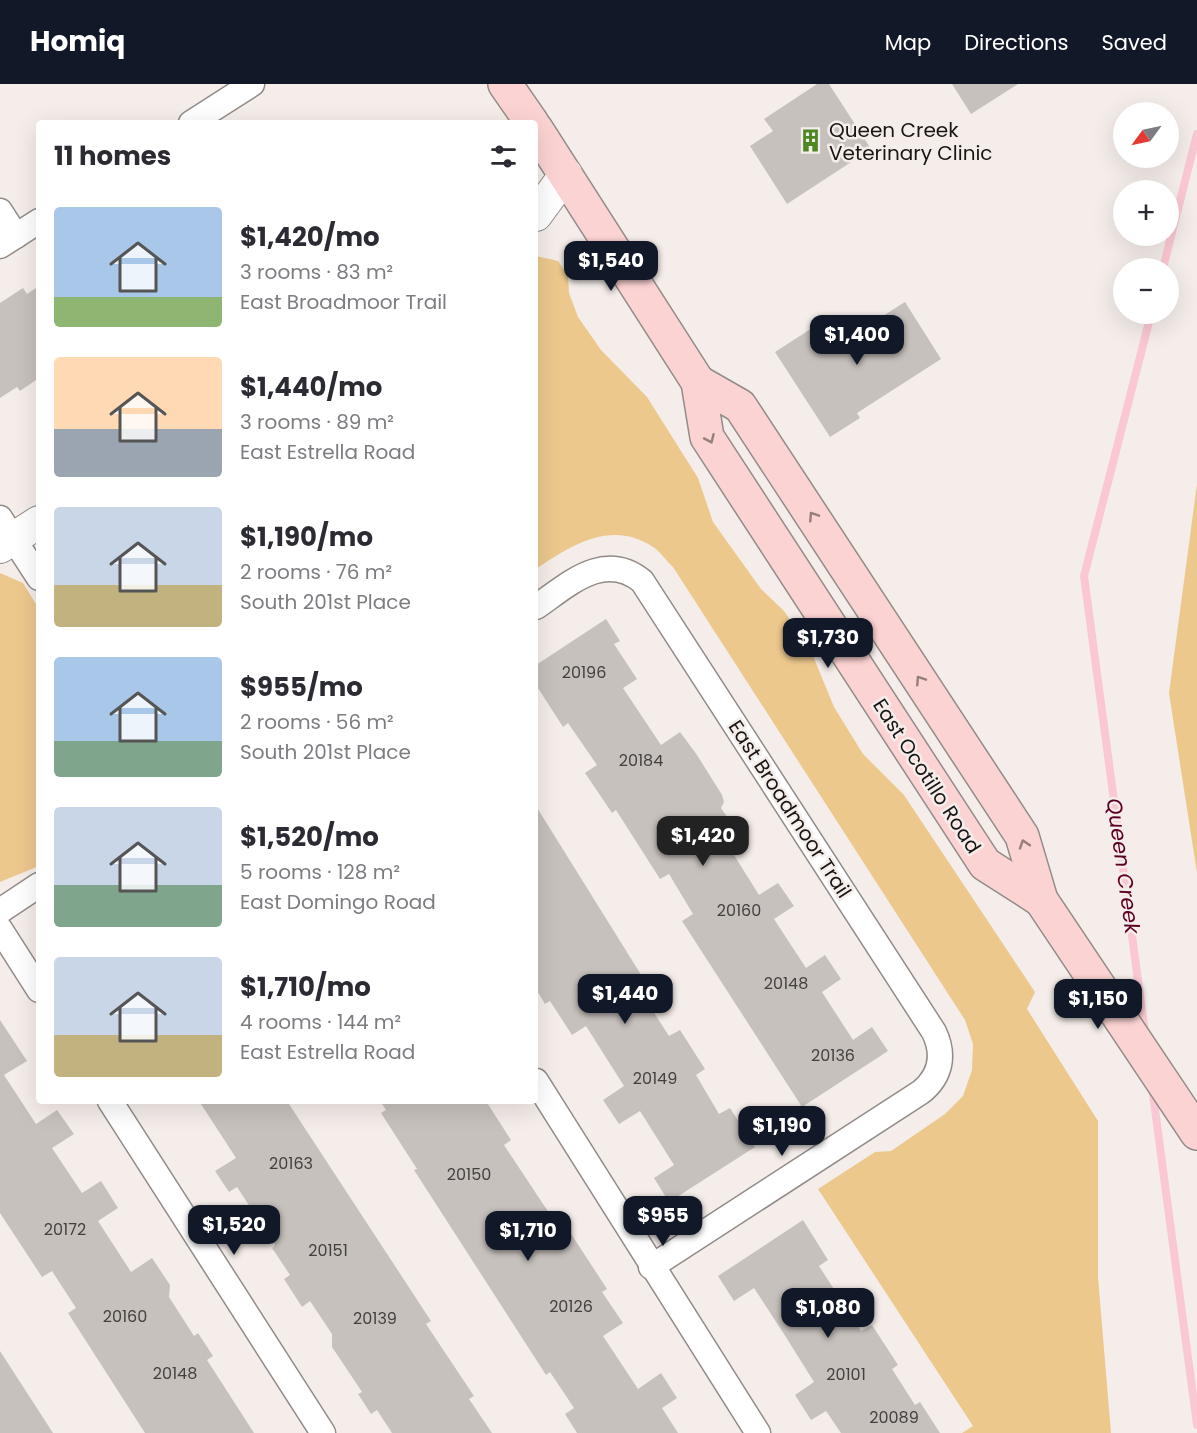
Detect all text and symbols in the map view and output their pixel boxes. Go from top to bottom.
text: Homiq [30,22,125,61]
text: Map [885,28,931,57]
text: Directions [964,28,1068,57]
text: Saved [1101,28,1167,57]
north arrow [1113,102,1179,168]
map controls [1113,102,1179,324]
place label: Queen Creek Veterinary Clinic [829,116,993,167]
building icon: Queen Creek Veterinary Clinic [798,128,824,154]
text: 11 homes [54,138,171,174]
icon: filters [487,140,520,173]
button: + [1113,180,1179,246]
text: $1,420/mo [240,219,380,255]
icon: home [102,231,174,303]
pin: $1,540 [562,241,660,292]
text: $1,540 [578,246,644,274]
text: 3 rooms · 83 m² [240,258,393,286]
button: − [1113,258,1179,324]
text: East Broadmoor Trail [240,288,447,316]
pin: $1,400 [808,315,906,366]
text: $1,400 [824,320,890,348]
text: $1,440/mo [240,369,382,405]
icon: home [102,381,174,453]
text: 3 rooms · 89 m² [240,408,394,436]
one-way arrow [703,432,715,443]
text: East Estrella Road [240,438,415,466]
one-way arrow [809,512,820,523]
text: $1,190/mo [240,519,373,555]
icon: home [102,531,174,603]
text: 2 rooms · 76 m² [240,558,392,586]
text: South 201st Place [240,588,411,616]
pin: $1,730 [779,618,877,669]
text: $1,730 [797,623,859,651]
house number: 20196 [562,661,606,684]
text: $955/mo [240,669,363,705]
one-way arrow [916,675,927,686]
icon: home [102,681,174,753]
street label: East Ocotillo Road [866,693,988,859]
text: 2 rooms · 56 m² [240,708,394,736]
street label: East Broadmoor Trail [722,715,858,903]
text: South 201st Place [240,738,411,766]
house number: 20184 [619,749,663,772]
water label: Queen Creek [1100,796,1148,937]
pin: $1,420 [654,816,752,867]
text: $1,520/mo [240,819,379,855]
text: $1,420 [671,821,735,849]
icon: home [102,831,174,903]
one-way arrow [1019,839,1031,850]
text: 5 rooms · 128 m² [240,858,400,886]
text: East Domingo Road [240,888,436,916]
house number: 20160 [717,899,761,922]
text: $1,710/mo [240,969,371,1005]
house number: 20148 [764,972,808,995]
pin: $1,440 [576,974,674,1025]
text: $1,440 [592,979,658,1007]
pin: $1,150 [1049,979,1147,1030]
icon: home [102,981,174,1053]
text: $1,150 [1068,984,1128,1012]
text: 4 rooms · 144 m² [240,1008,401,1036]
text: East Estrella Road [240,1038,415,1066]
house number: 20136 [811,1044,855,1067]
house number: 20149 [633,1067,677,1090]
pin: $1,190 [733,1106,831,1157]
text: $1,190 [752,1111,812,1139]
house number: 20163 [269,1152,313,1175]
house number: 20150 [447,1163,491,1186]
pin: $955 [627,1196,699,1247]
text: $955 [637,1201,689,1229]
pin: $1,520 [185,1205,283,1256]
text: $1,520 [202,1210,266,1238]
pin: $1,710 [479,1211,577,1262]
text: $1,710 [499,1216,557,1244]
house number: 20172 [44,1218,86,1241]
house number: 20151 [308,1239,348,1262]
pin: $1,080 [779,1288,877,1339]
text: $1,080 [795,1293,861,1321]
house number: 20126 [549,1295,593,1318]
house number: 20160 [103,1305,147,1328]
house number: 20139 [353,1307,397,1330]
house number: 20148 [153,1362,197,1385]
house number: 20101 [826,1363,866,1386]
house number: 20089 [869,1406,919,1429]

